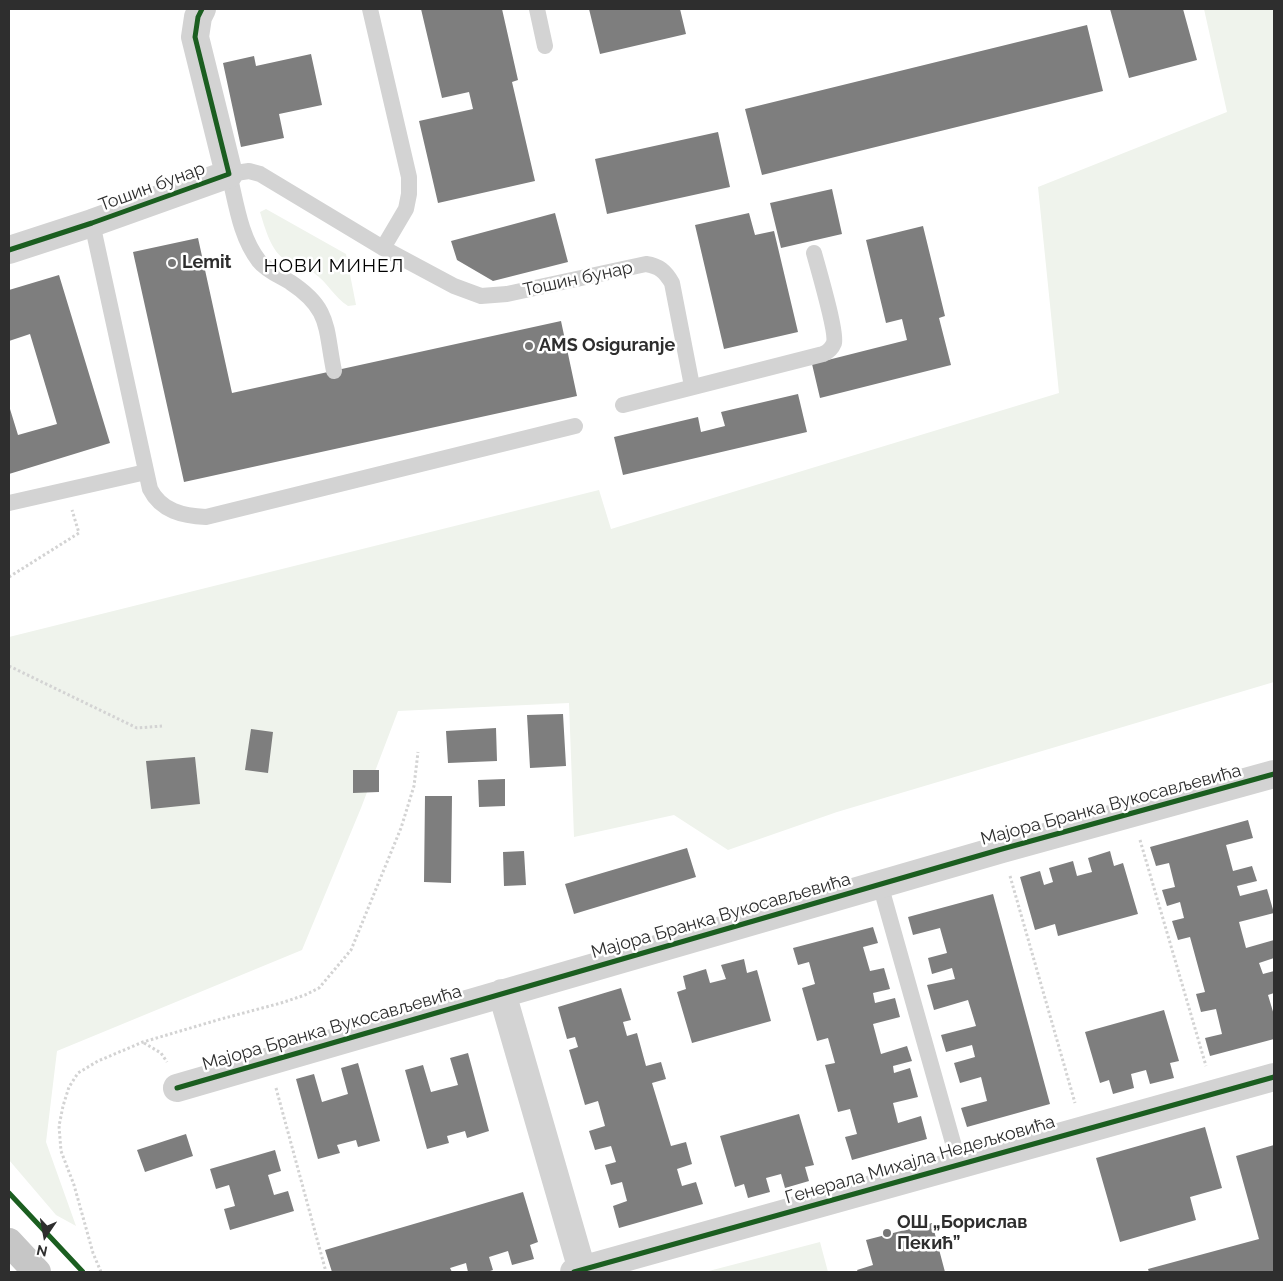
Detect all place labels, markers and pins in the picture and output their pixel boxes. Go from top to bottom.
place label: Lemit [182,252,231,274]
marker: Lemit [166,257,178,269]
place label: AMS Osiguranje [539,335,675,357]
marker: AMS Osiguranje [523,340,535,352]
place label: ОШ „Борислав Пекић” [897,1212,1027,1254]
marker: ОШ „Борислав Пекић” [881,1227,893,1239]

